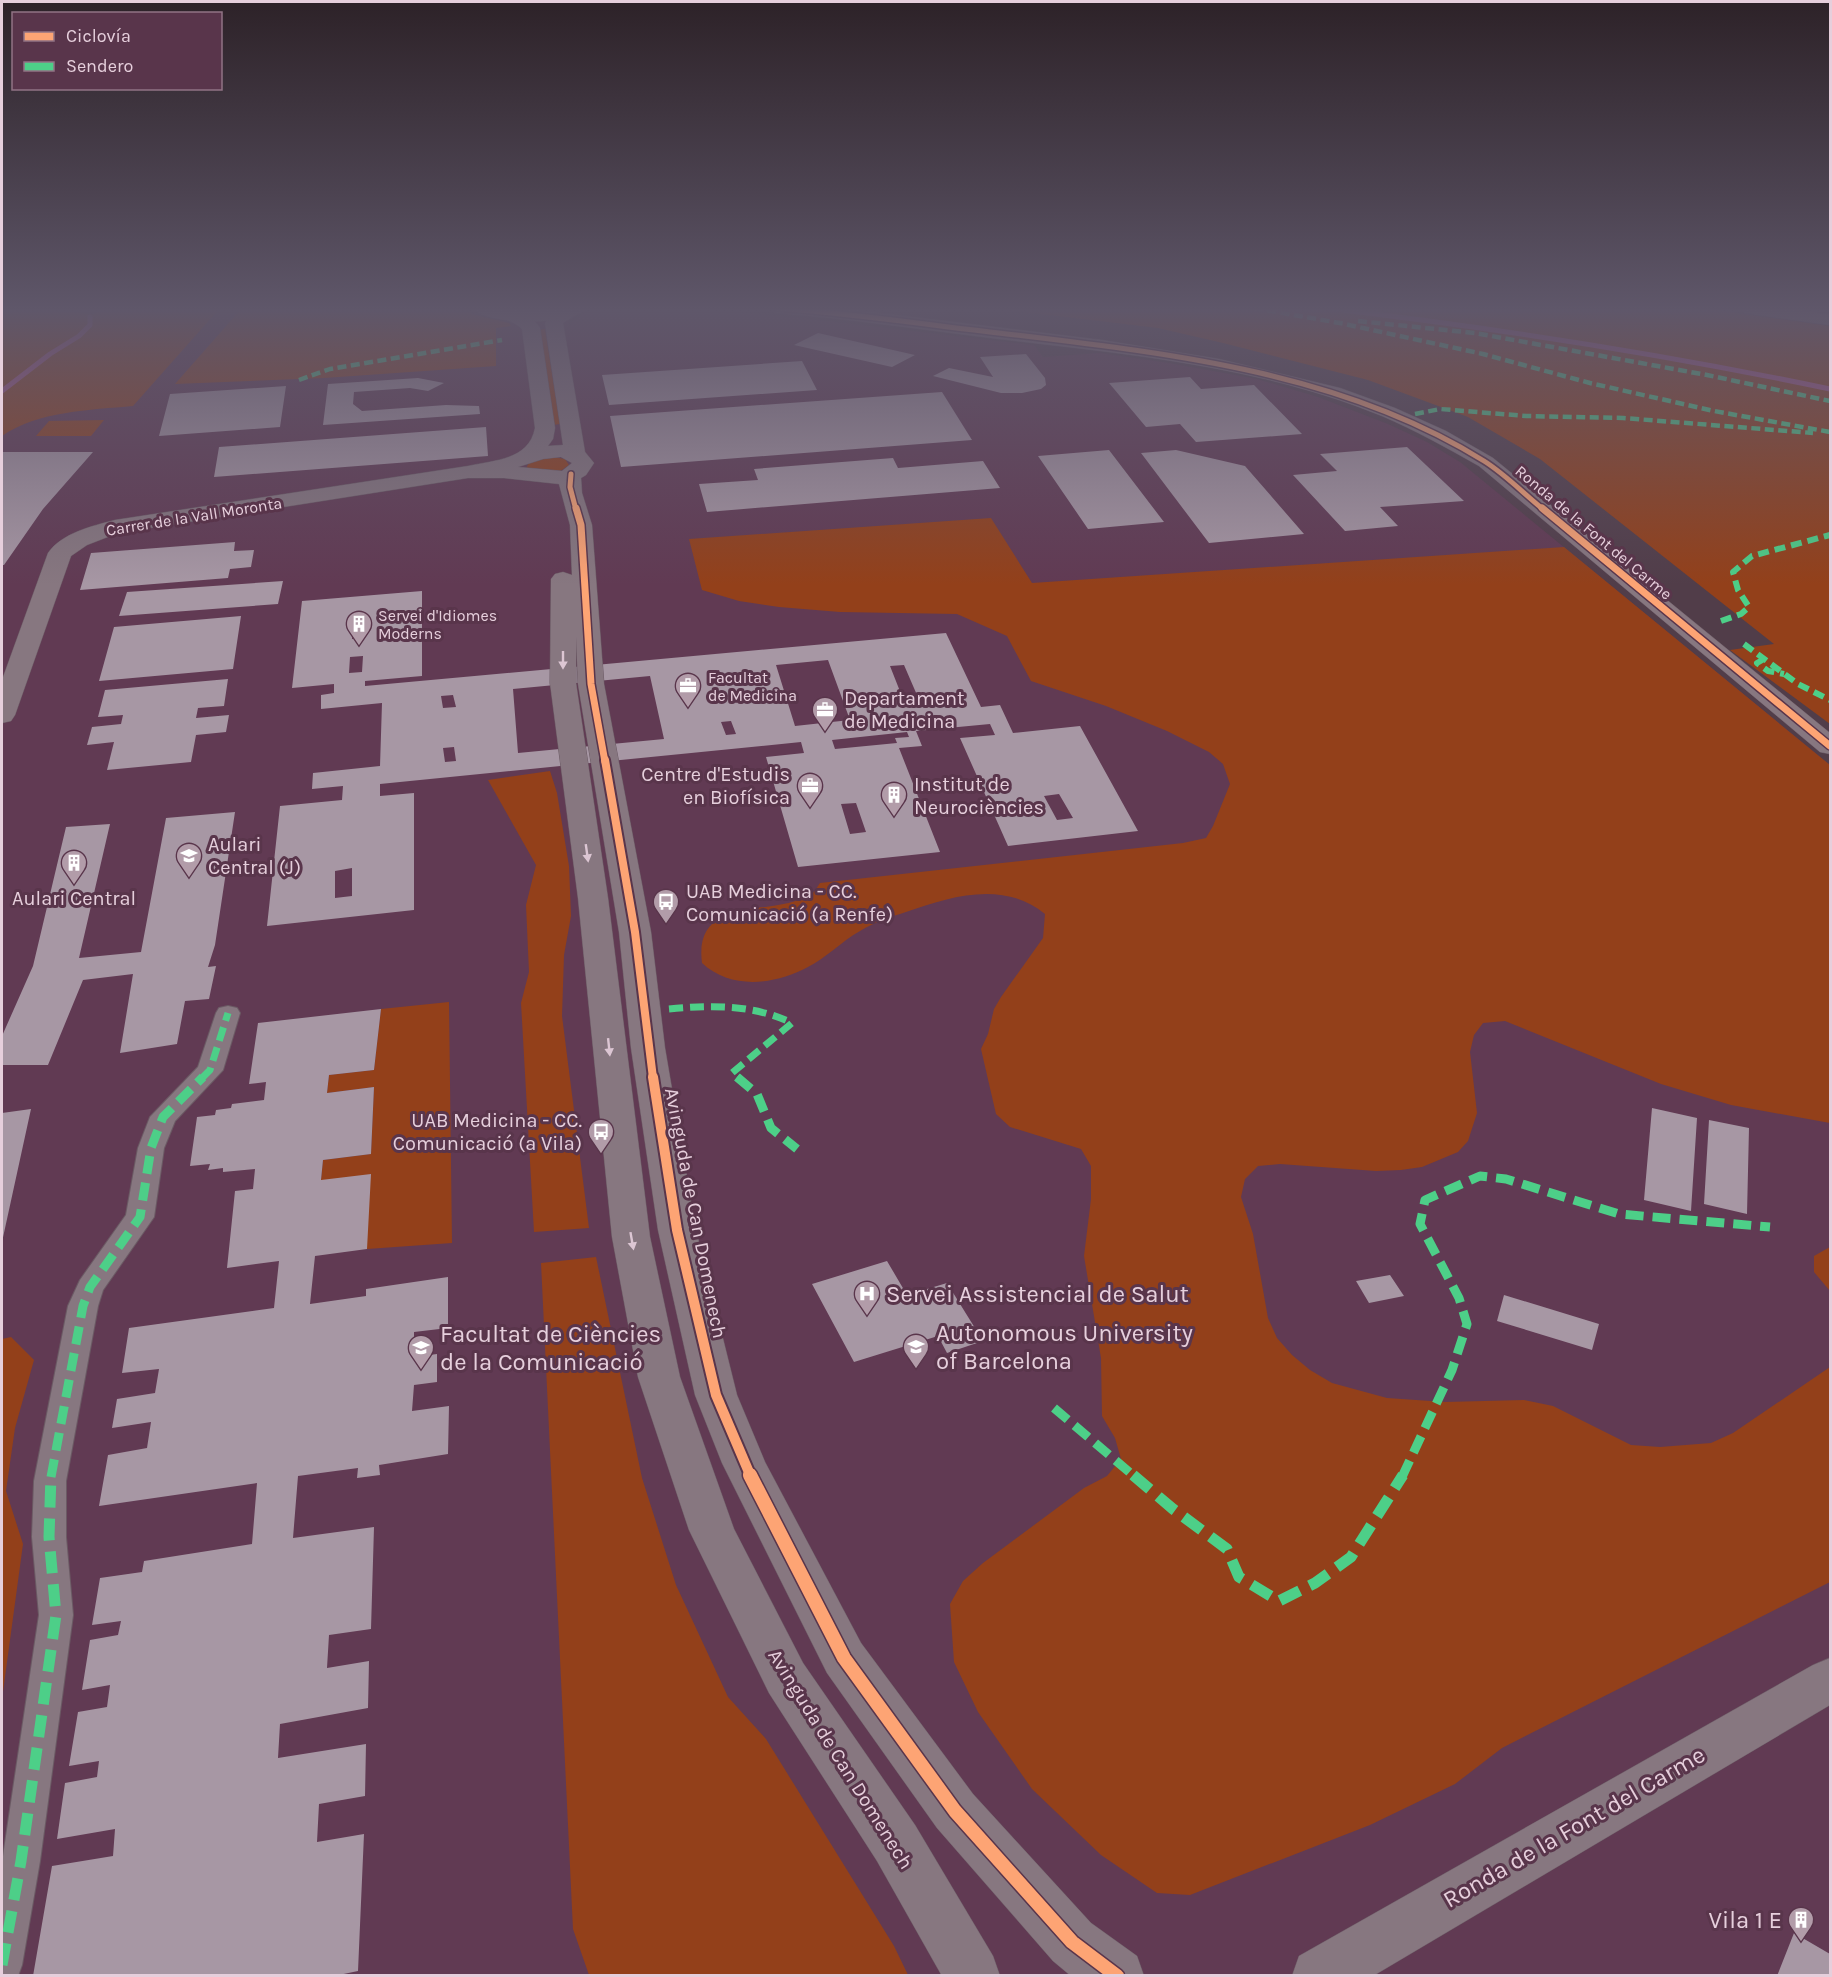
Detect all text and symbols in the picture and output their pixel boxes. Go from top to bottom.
legend [12,12,222,90]
text: Ciclovía [66,25,131,47]
text: Sendero [66,55,133,77]
street label: Ronda de la Font del Carme [1512,461,1676,603]
street label: Carrer de la Vall Moronta [105,493,283,540]
place label: Servei d'Idiomes Moderns [378,606,497,643]
building icon: Servei d'Idiomes Moderns [344,609,374,647]
one-way arrow [558,650,568,669]
place label: Facultat de Medicina [708,668,797,705]
office icon: Facultat de Medicina [673,671,703,709]
place label: Departament de Medicina [844,687,965,733]
office icon: Departament de Medicina [810,695,840,733]
place label: Centre d'Estudis en Biofísica [641,763,790,809]
office icon: Centre d'Estudis en Biofísica [795,771,825,809]
place label: Institut de Neurociències [914,773,1044,819]
building icon: Institut de Neurociències [879,780,909,818]
place label: Aulari Central (J) [208,833,301,879]
school or university icon: Aulari Central (J) [174,841,204,879]
one-way arrow [582,844,591,863]
building icon: Aulari Central [59,848,89,886]
place label: UAB Medicina - CC. Comunicació (a Renfe) [686,880,893,926]
place label: Aulari Central [12,887,136,910]
bus stop icon: UAB Medicina - CC. Comunicació (a Renfe) [651,887,681,925]
one-way arrow [604,1037,614,1056]
street label: Avinguda de Can Domenech [660,1086,731,1340]
place label: UAB Medicina - CC. Comunicació (a Vila) [393,1109,582,1155]
bus stop icon: UAB Medicina - CC. Comunicació (a Vila) [586,1117,616,1155]
one-way arrow [628,1231,637,1250]
hospital icon: Servei Assistencial de Salut [852,1279,882,1317]
place label: Servei Assistencial de Salut [886,1280,1189,1308]
place label: Autonomous University of Barcelona [936,1319,1193,1375]
place label: Facultat de Ciències de la Comunicació [440,1320,661,1376]
school or university icon: Autonomous University of Barcelona [901,1332,931,1370]
school or university icon: Facultat de Ciències de la Comunicació [406,1333,436,1371]
street label: Avinguda de Can Domenech [763,1645,918,1873]
street label: Ronda de la Font del Carme [1438,1740,1710,1914]
building icon: Vila 1 E [1786,1905,1816,1943]
place label: Vila 1 E [1709,1906,1782,1934]

